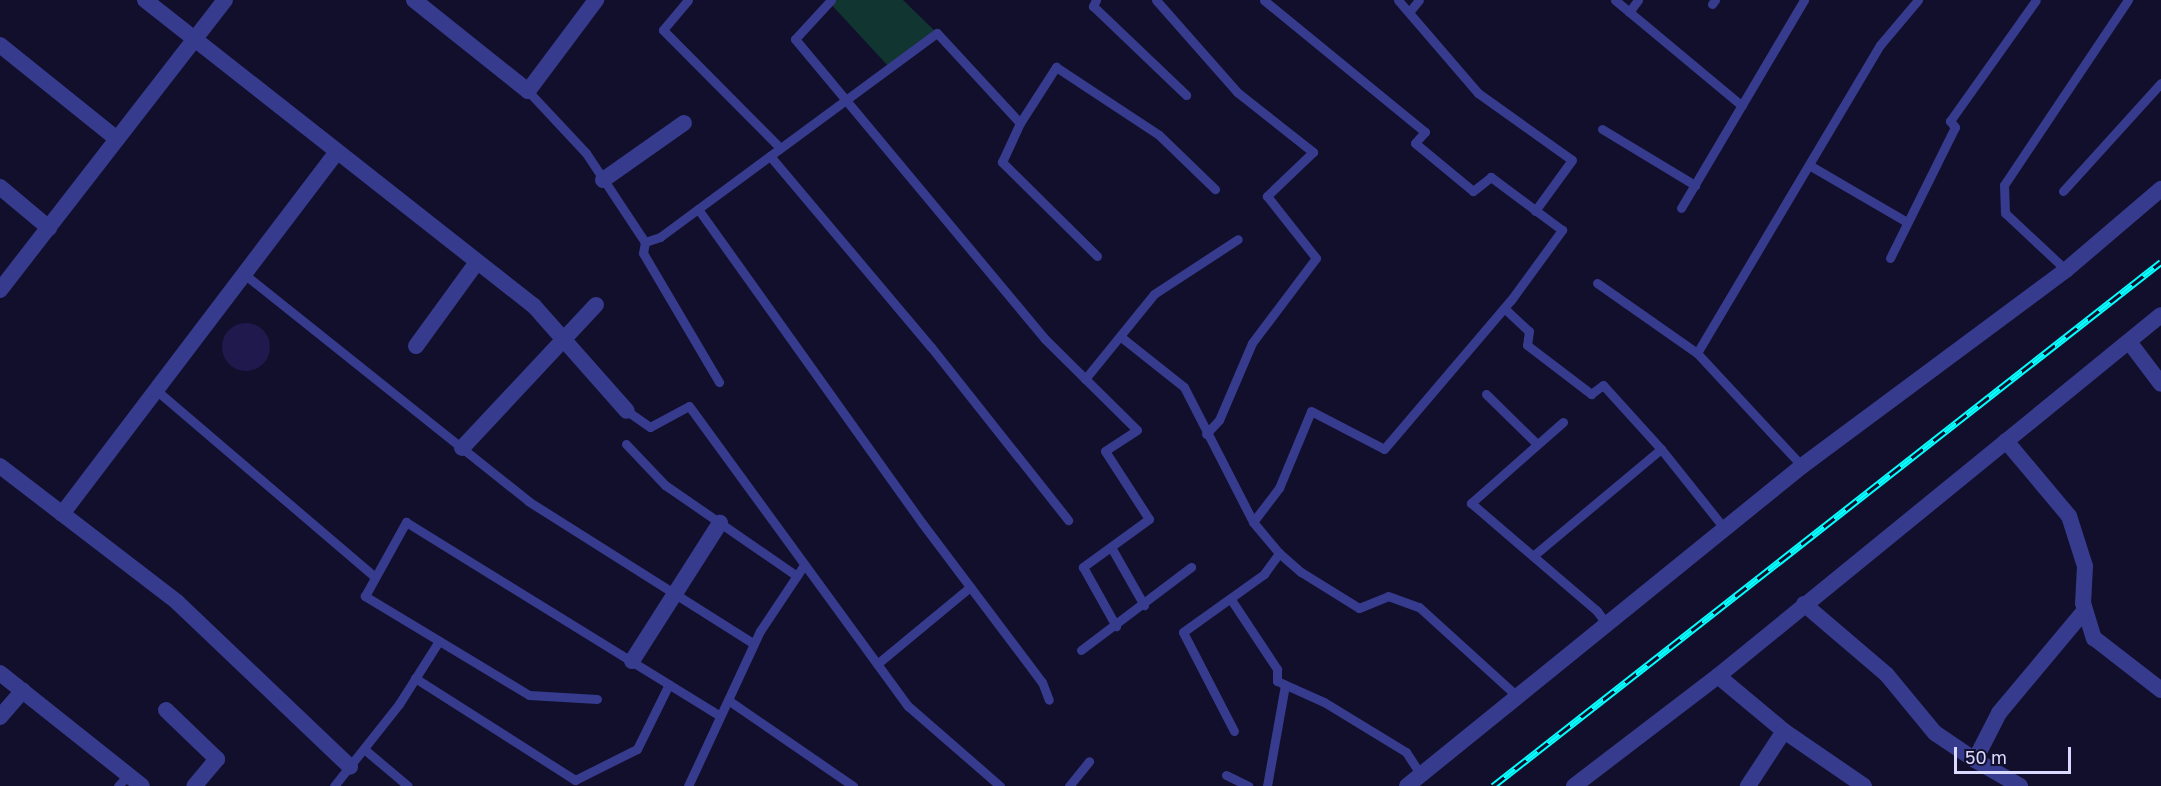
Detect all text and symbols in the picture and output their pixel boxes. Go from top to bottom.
scale bar [1957,735,2074,773]
text: 50 m [1965,746,2007,768]

